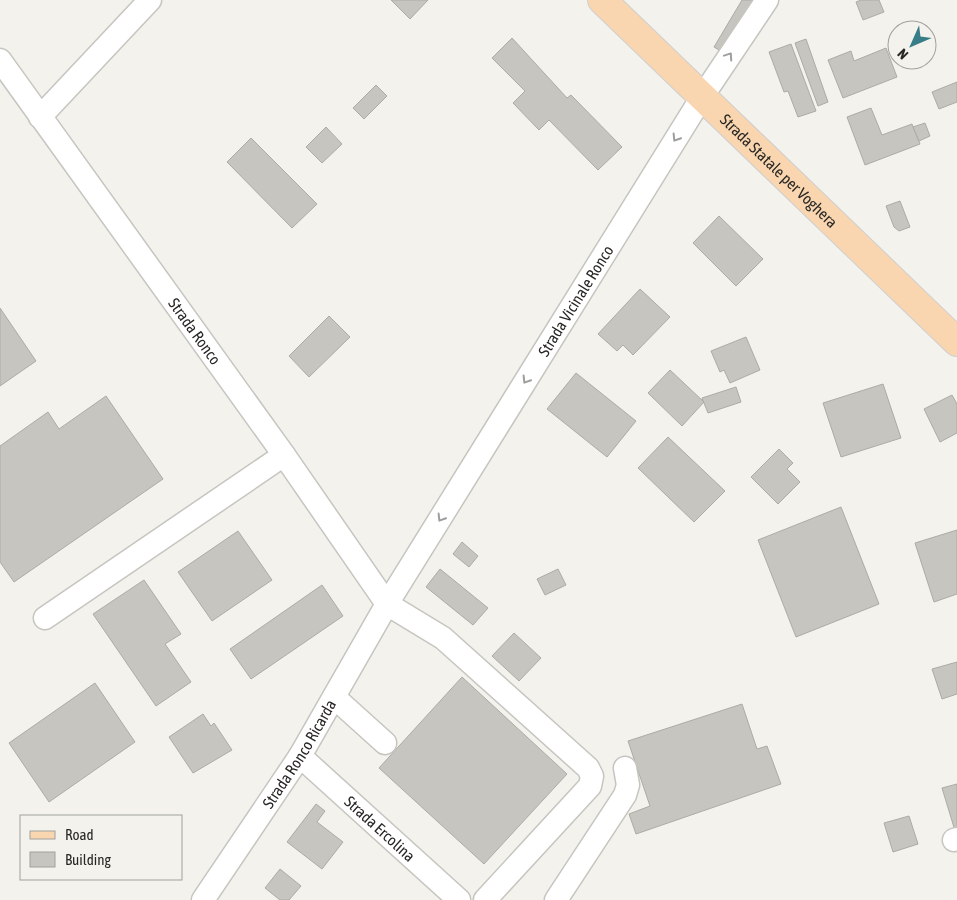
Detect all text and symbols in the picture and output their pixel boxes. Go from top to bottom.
north arrow [887,20,937,70]
text: N [894,46,911,63]
one-way arrow [723,53,732,62]
street label: Strada Statale per Voghera [717,110,841,231]
one-way arrow [673,133,683,142]
street label: Strada Vicinale Ronco [534,242,617,359]
street label: Strada Ronco [165,295,225,368]
one-way arrow [523,375,533,384]
one-way arrow [437,513,447,522]
street label: Strada Ronco Ricarda [259,696,339,811]
street label: Strada Ercolina [341,792,419,865]
legend [20,815,182,880]
text: Road [65,826,94,843]
text: Building [65,851,111,868]

